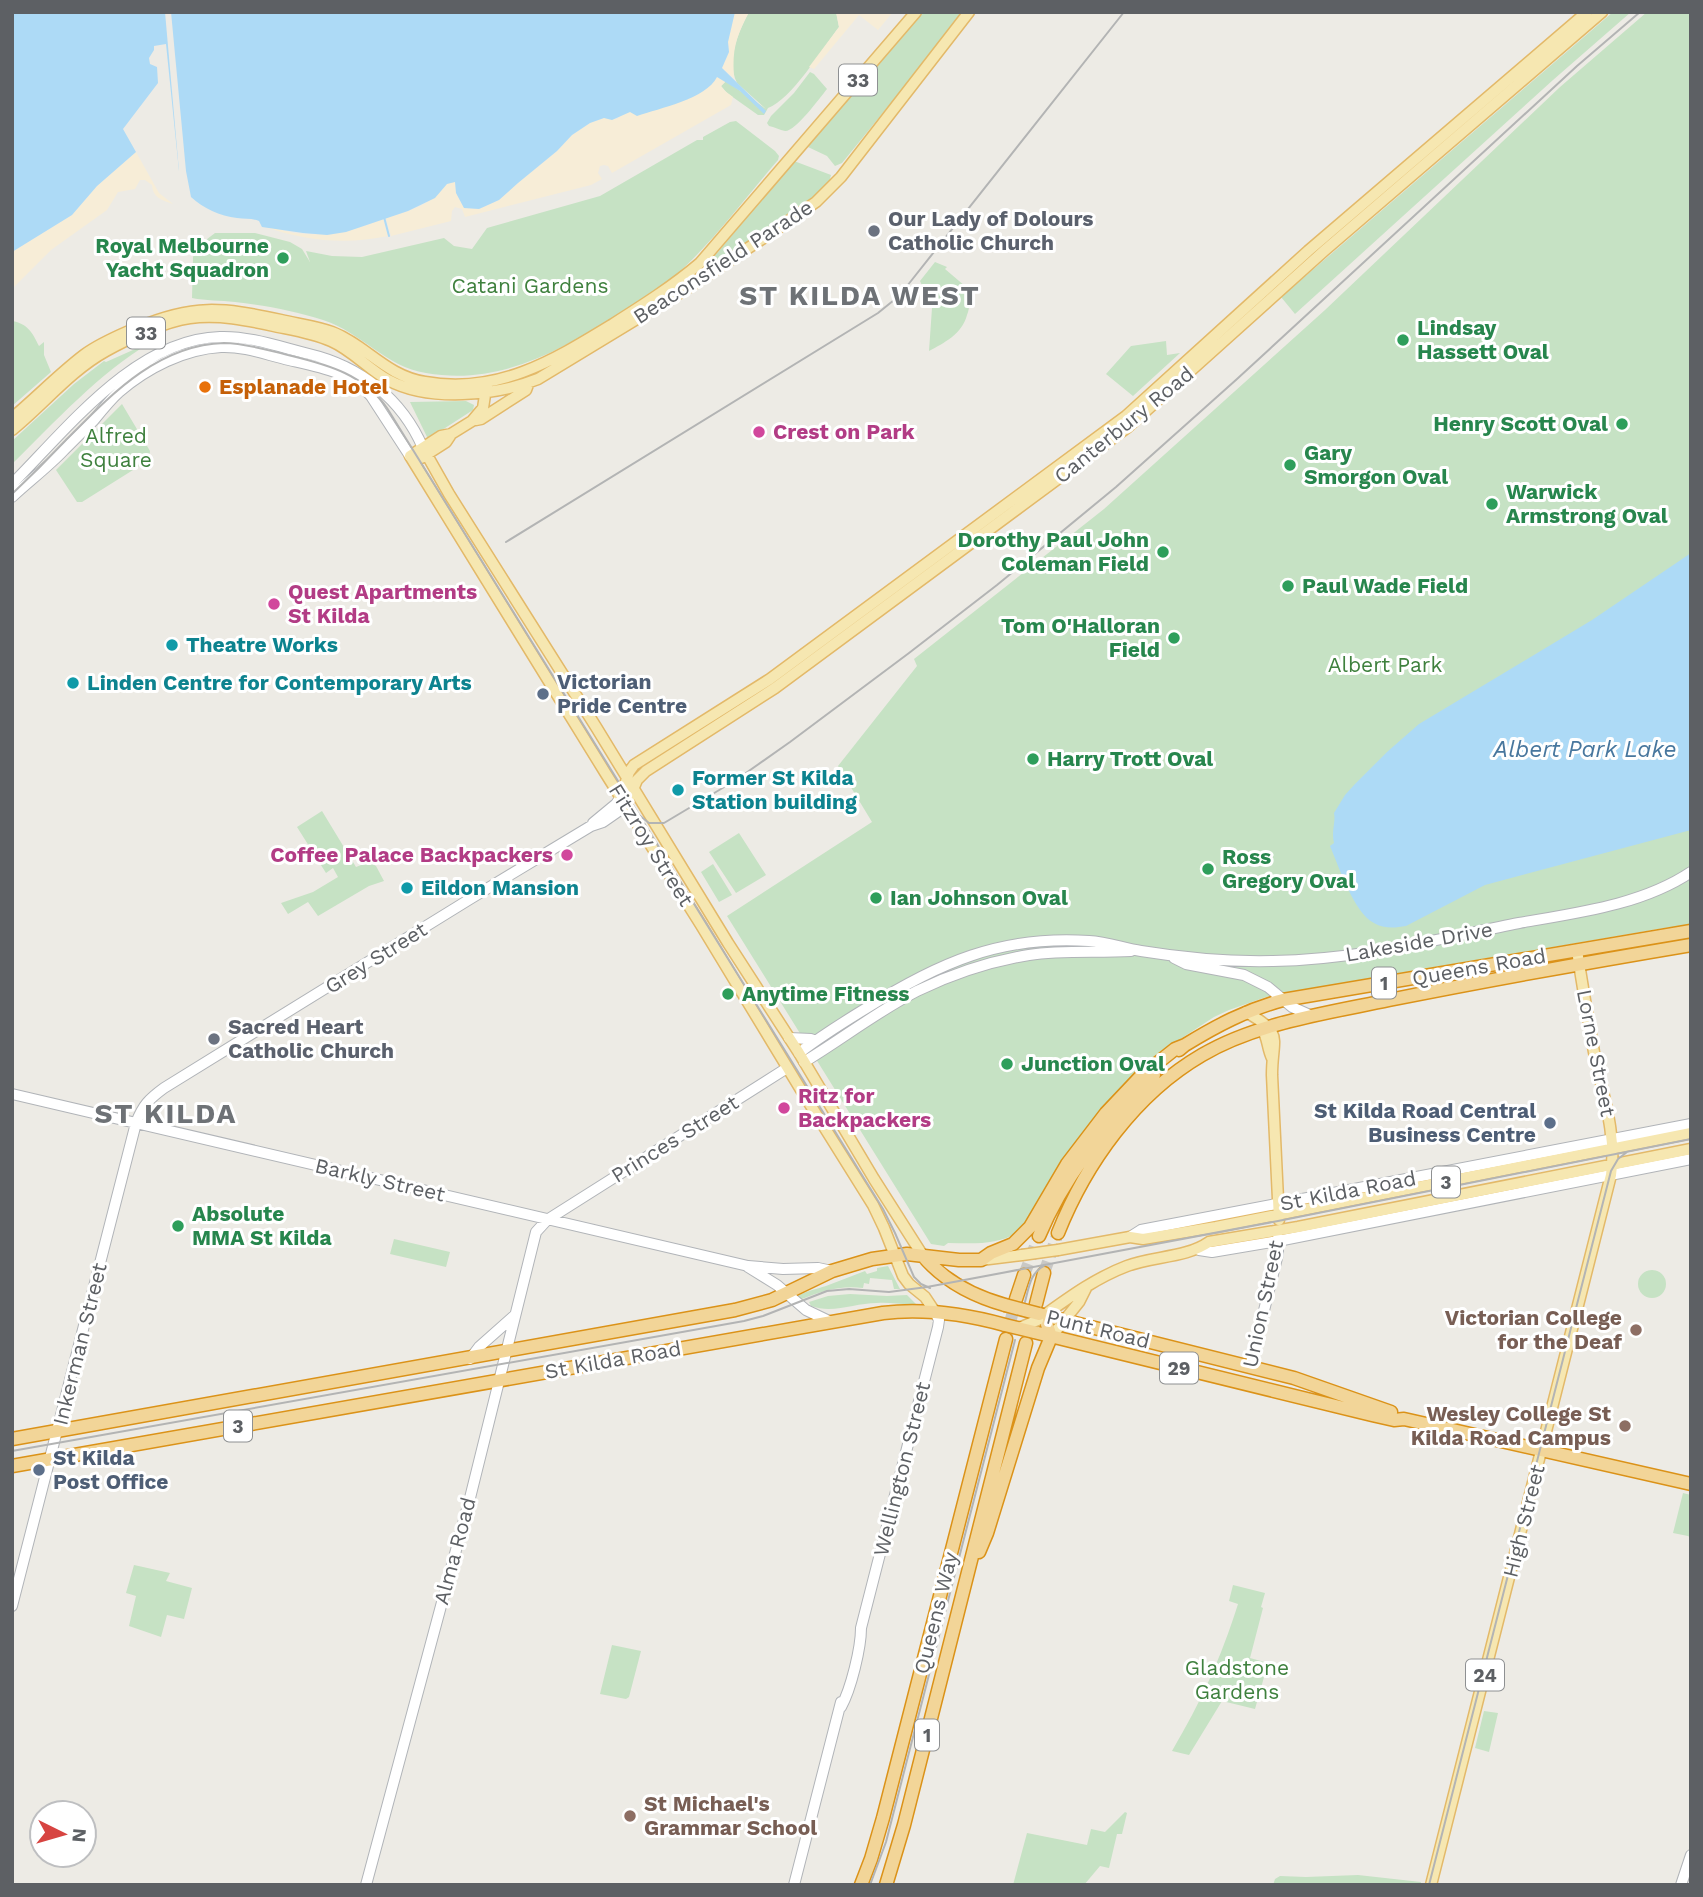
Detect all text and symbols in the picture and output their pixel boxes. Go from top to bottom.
road number: 33 [839,64,877,96]
street label: Beaconsfield Parade [628,194,817,329]
place label: Our Lady of Dolours Catholic Church [888,206,1094,255]
marker: Our Lady of Dolours Catholic Church [866,223,882,239]
place label: Royal Melbourne Yacht Squadron [95,233,269,282]
marker: Royal Melbourne Yacht Squadron [275,250,291,266]
park label: Catani Gardens [452,273,608,298]
district label: ST KILDA WEST [739,279,981,312]
place label: Lindsay Hassett Oval [1417,315,1549,364]
road number: 33 [127,318,165,348]
marker: Lindsay Hassett Oval [1395,332,1411,348]
street label: Canterbury Road [1049,361,1198,488]
place label: Esplanade Hotel [219,374,389,399]
marker: Esplanade Hotel [197,379,213,395]
place label: Henry Scott Oval [1433,411,1608,436]
marker: Henry Scott Oval [1614,416,1630,432]
place label: Crest on Park [773,419,916,444]
park label: Alfred Square [80,423,152,472]
marker: Crest on Park [751,424,767,440]
place label: Gary Smorgon Oval [1304,440,1448,489]
marker: Gary Smorgon Oval [1282,457,1298,473]
place label: Warwick Armstrong Oval [1506,479,1668,528]
marker: Warwick Armstrong Oval [1484,496,1500,512]
place label: Dorothy Paul John Coleman Field [958,527,1149,576]
marker: Dorothy Paul John Coleman Field [1155,544,1171,560]
place label: Paul Wade Field [1302,573,1468,598]
marker: Paul Wade Field [1280,578,1296,594]
place label: Quest Apartments St Kilda [288,579,477,628]
marker: Quest Apartments St Kilda [266,596,282,612]
place label: Tom O'Halloran Field [1001,613,1160,662]
marker: Tom O'Halloran Field [1166,630,1182,646]
place label: Theatre Works [186,632,338,657]
marker: Theatre Works [164,637,180,653]
park label: Albert Park [1328,652,1442,677]
place label: Victorian Pride Centre [557,669,687,718]
place label: Linden Centre for Contemporary Arts [87,670,472,695]
marker: Linden Centre for Contemporary Arts [65,675,81,691]
marker: Victorian Pride Centre [535,686,551,702]
water label: Albert Park Lake [1492,736,1677,763]
place label: Harry Trott Oval [1047,746,1213,771]
marker: Harry Trott Oval [1025,751,1041,767]
place label: Former St Kilda Station building [692,765,857,814]
street label: Fitzroy Street [604,779,699,911]
marker: Former St Kilda Station building [670,782,686,798]
place label: Coffee Palace Backpackers [270,842,553,867]
place label: Ross Gregory Oval [1222,844,1355,893]
marker: Coffee Palace Backpackers [559,847,575,863]
marker: Ross Gregory Oval [1200,861,1216,877]
place label: Eildon Mansion [421,875,579,900]
marker: Eildon Mansion [399,880,415,896]
place label: Ian Johnson Oval [890,885,1068,910]
marker: Ian Johnson Oval [868,890,884,906]
street label: Grey Street [320,916,432,999]
street label: Lakeside Drive [1343,916,1495,967]
street label: Queens Road [1410,942,1548,991]
road number: 1 [1372,967,1396,998]
place label: Anytime Fitness [742,981,910,1006]
marker: Anytime Fitness [720,986,736,1002]
street label: Lorne Street [1572,987,1621,1119]
place label: Sacred Heart Catholic Church [228,1014,394,1063]
marker: Sacred Heart Catholic Church [206,1031,222,1047]
place label: Junction Oval [1021,1051,1165,1076]
marker: Junction Oval [999,1056,1015,1072]
place label: Ritz for Backpackers [798,1083,931,1132]
street label: Princes Street [607,1089,743,1188]
district label: ST KILDA [94,1097,238,1130]
place label: St Kilda Road Central Business Centre [1314,1098,1536,1147]
marker: Ritz for Backpackers [776,1100,792,1116]
marker: St Kilda Road Central Business Centre [1542,1115,1558,1131]
street label: Barkly Street [313,1152,448,1207]
street label: St Kilda Road [1278,1165,1418,1216]
road number: 3 [1432,1166,1460,1198]
place label: Absolute MMA St Kilda [192,1201,332,1250]
marker: Absolute MMA St Kilda [170,1218,186,1234]
street label: Union Street [1237,1238,1288,1370]
street label: Inkerman Street [47,1260,112,1428]
street label: Punt Road [1044,1304,1152,1353]
place label: Victorian College for the Deaf [1445,1305,1622,1354]
marker: Victorian College for the Deaf [1628,1322,1644,1338]
street label: St Kilda Road [543,1335,683,1384]
road number: 29 [1160,1352,1198,1384]
street label: Wellington Street [868,1379,935,1559]
place label: Wesley College St Kilda Road Campus [1411,1401,1611,1450]
road number: 3 [224,1410,252,1442]
marker: Wesley College St Kilda Road Campus [1617,1418,1633,1434]
place label: St Kilda Post Office [53,1445,168,1494]
marker: St Kilda Post Office [31,1462,47,1478]
street label: High Street [1497,1462,1550,1580]
street label: Alma Road [428,1494,481,1607]
street label: Queens Way [908,1549,963,1677]
park label: Gladstone Gardens [1185,1655,1289,1704]
road number: 24 [1466,1660,1504,1690]
road number: 1 [915,1720,939,1750]
place label: St Michael's Grammar School [644,1791,817,1840]
north arrow [28,1799,98,1869]
marker: St Michael's Grammar School [622,1808,638,1824]
text: N [67,1827,92,1843]

